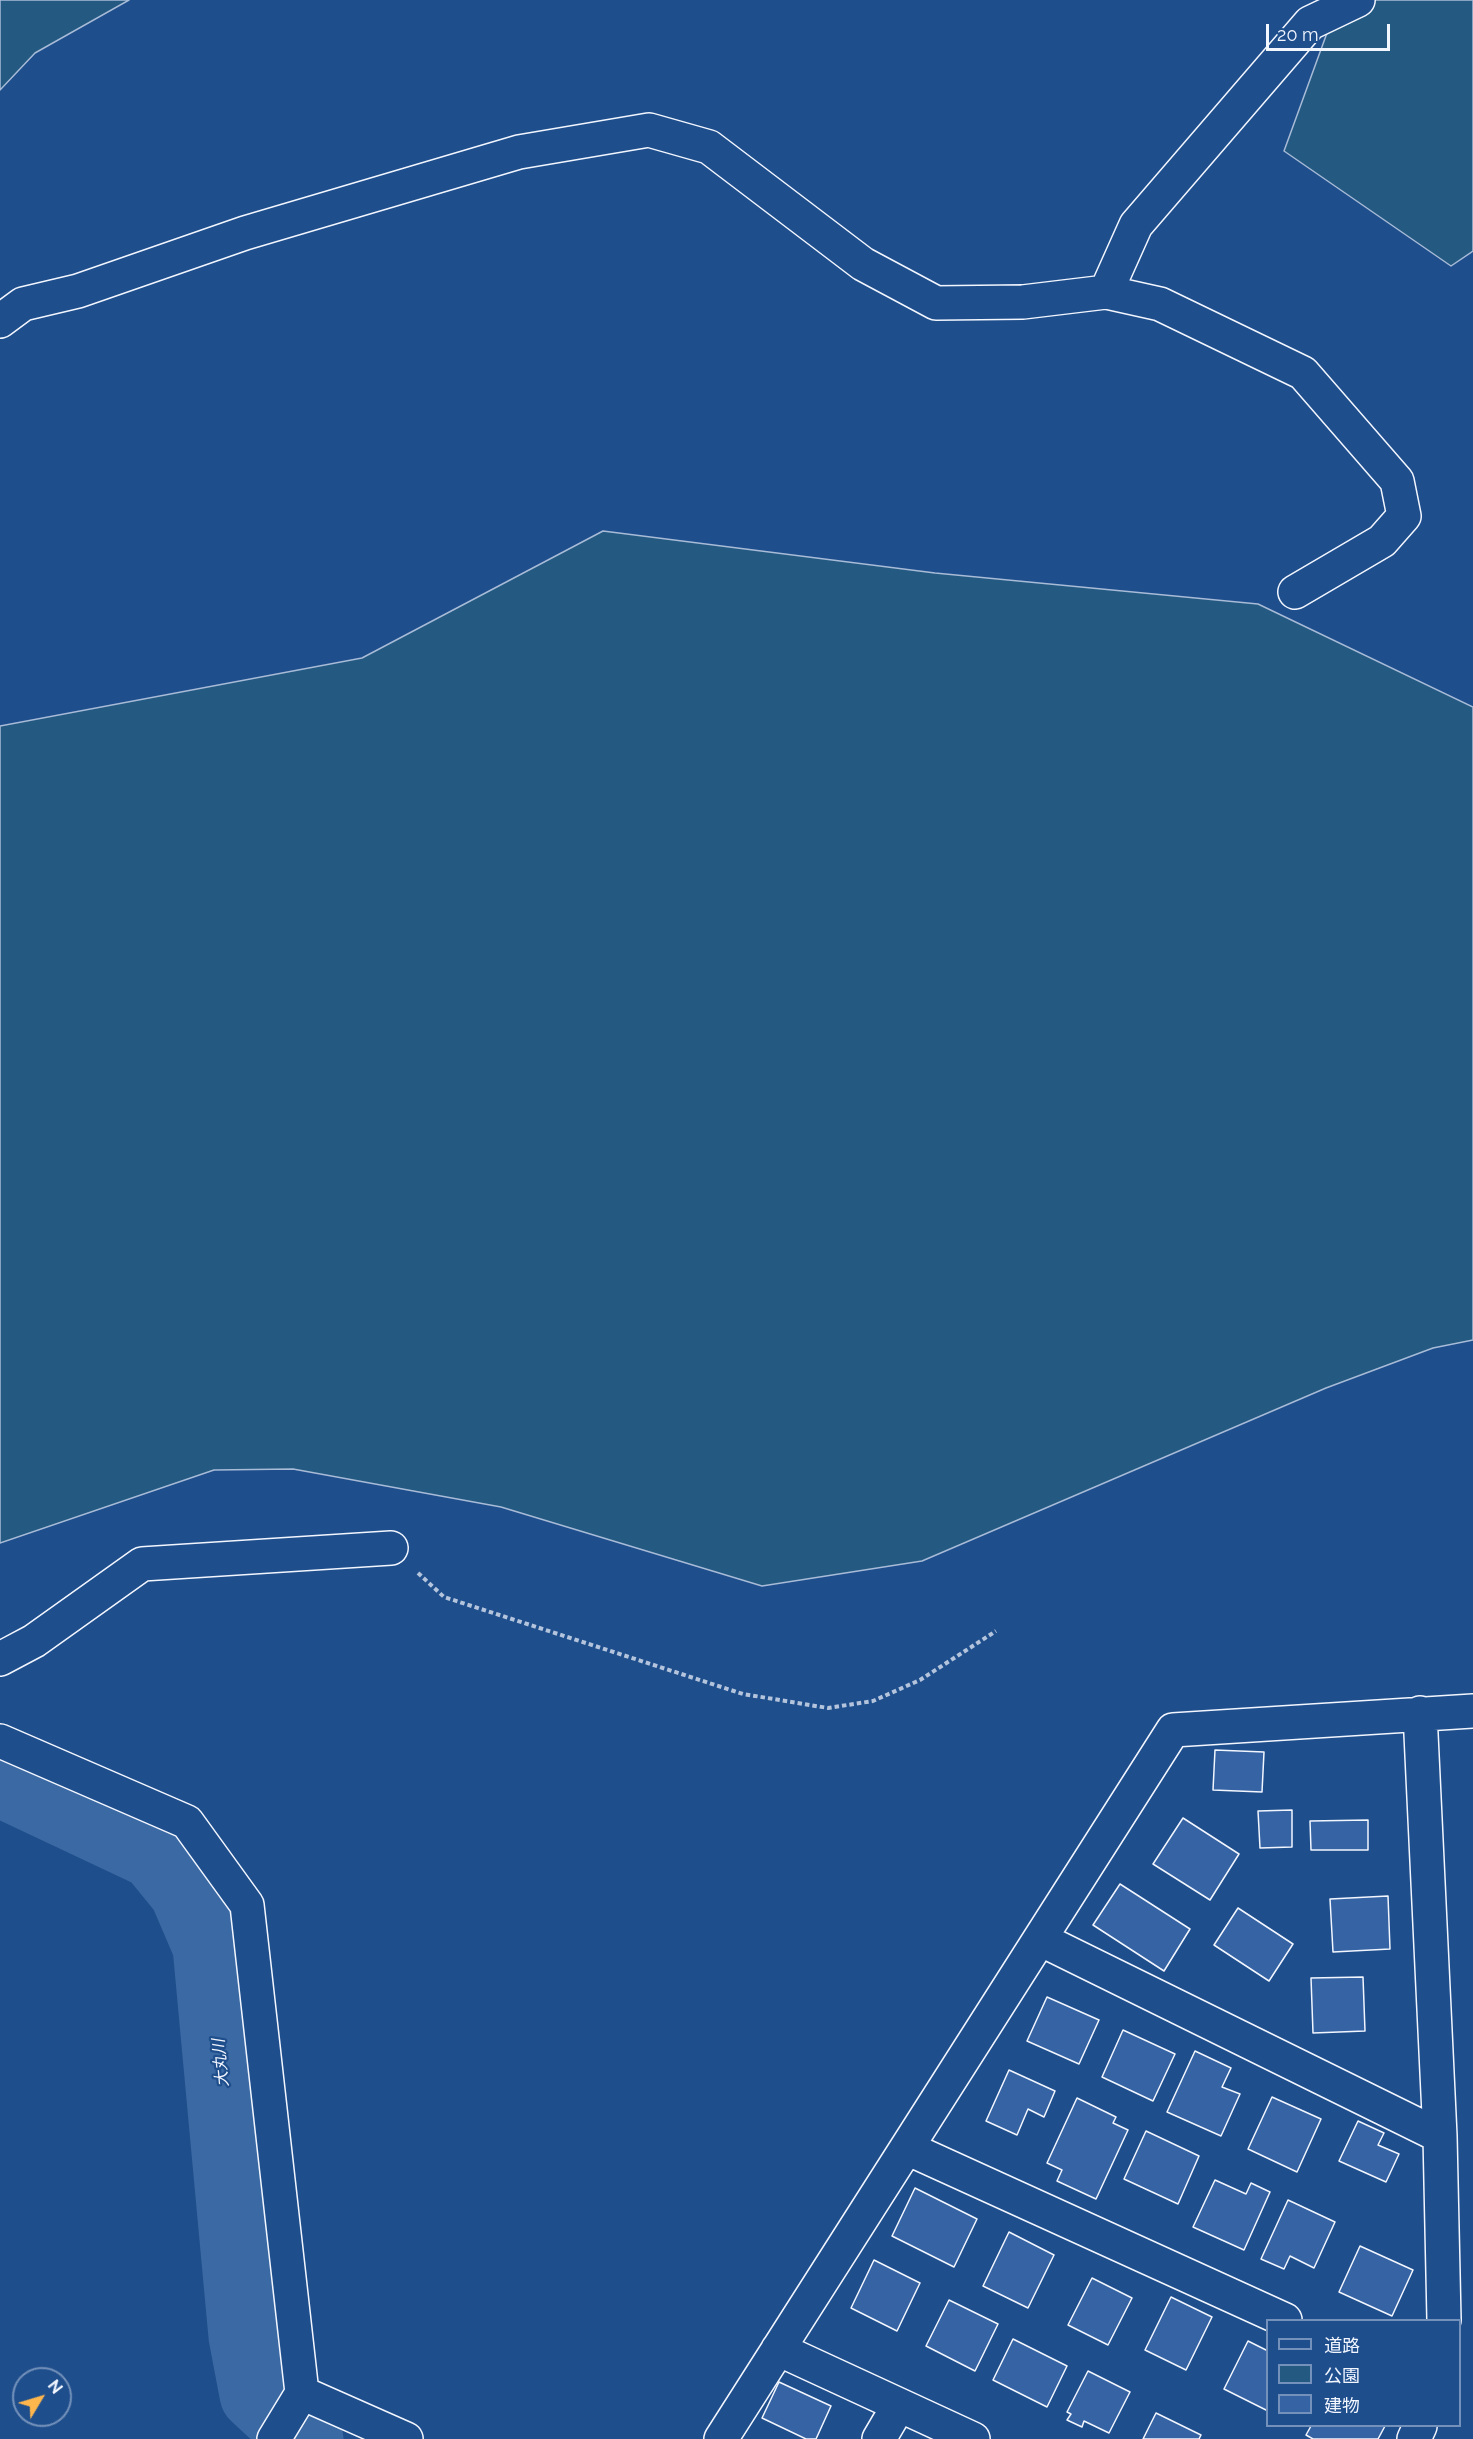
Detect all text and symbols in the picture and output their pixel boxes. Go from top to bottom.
scale bar [1269,12,1394,50]
text: 20 m [1277,24,1319,45]
water label: 大丸川 [209,2038,233,2088]
legend [1266,2319,1461,2427]
text: 道路 [1324,2335,1360,2356]
text: 公園 [1324,2365,1360,2386]
north arrow [12,2367,72,2427]
text: N [44,2376,66,2398]
text: 建物 [1324,2395,1360,2416]

